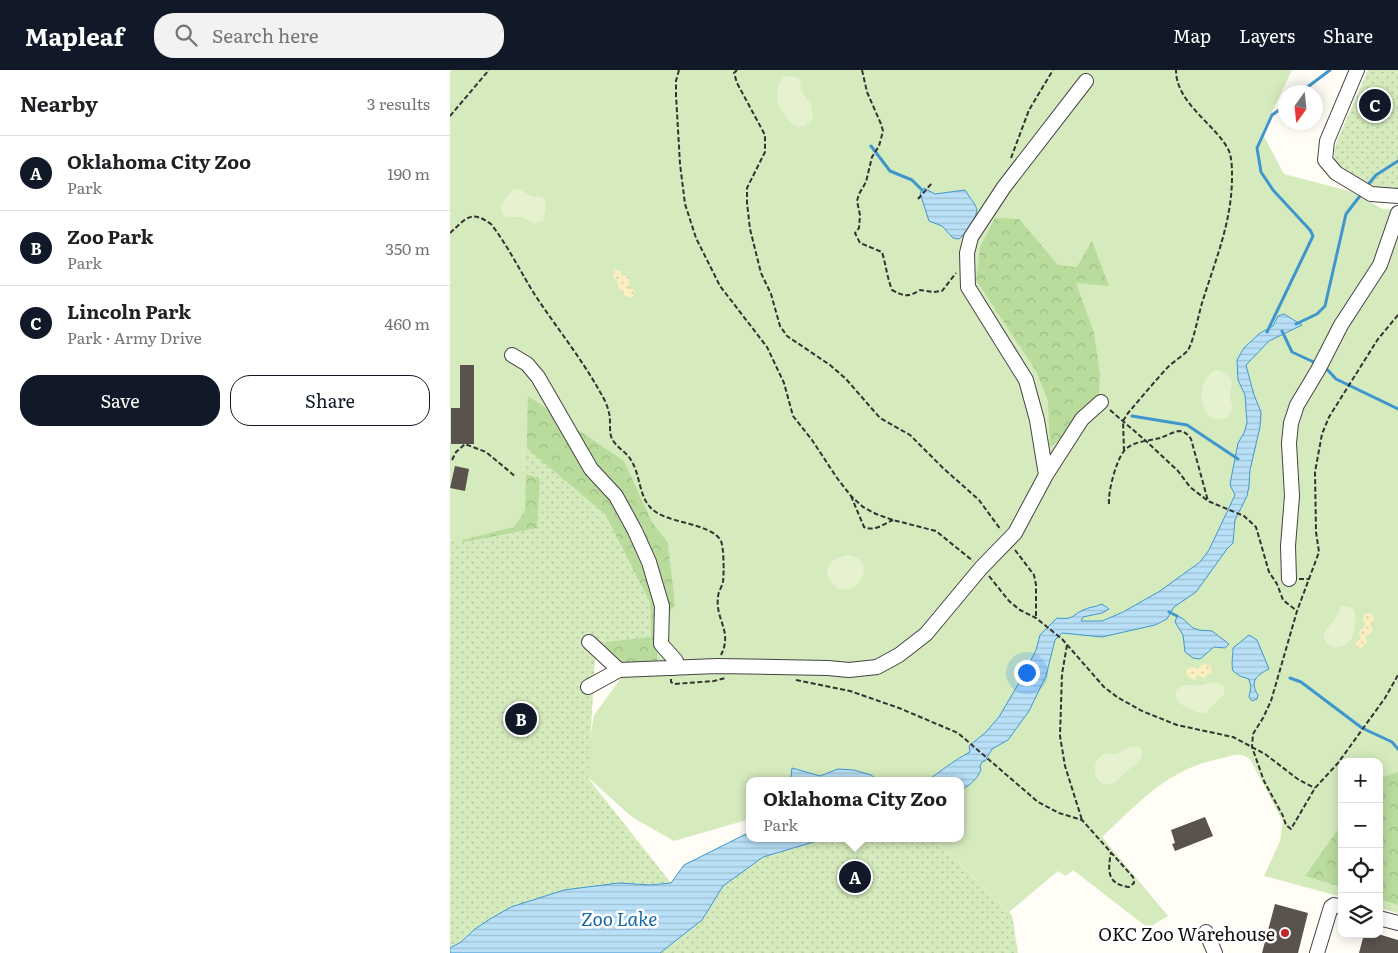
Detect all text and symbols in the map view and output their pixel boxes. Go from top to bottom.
search box [154,13,504,58]
text: Mapleaf [25,18,124,53]
icon: search [172,21,200,49]
text: Search here [212,21,319,49]
text: Map [1173,22,1211,49]
text: Layers [1239,22,1295,49]
text: Share [1323,22,1373,49]
north arrow [1278,85,1323,130]
pin: C [1359,86,1391,124]
text: Nearby [20,87,98,118]
text: 3 results [367,91,430,115]
text: Oklahoma City Zoo [67,147,251,175]
text: A [30,161,42,185]
text: 190 m [387,161,430,185]
text: Park [67,175,102,199]
text: Zoo Park [67,222,153,250]
text: B [30,236,42,260]
text: 350 m [385,236,430,260]
text: Park [67,250,102,274]
text: Lincoln Park [67,297,191,325]
text: C [30,311,42,335]
text: 460 m [385,311,430,335]
text: Park · Army Drive [67,325,202,349]
button: Save [20,375,220,426]
button: Share [230,375,430,426]
your location [1014,660,1040,686]
pin: B [505,700,537,738]
map controls [1338,758,1383,938]
button: + [1338,758,1383,803]
popup [746,777,964,842]
text: Oklahoma City Zoo [763,784,947,812]
button: − [1338,803,1383,848]
text: Park [763,812,798,836]
button: locate [1338,848,1383,893]
pin: A [839,858,871,896]
button: layers [1338,893,1383,938]
water label: Zoo Lake [581,904,657,932]
place label: OKC Zoo Warehouse [1098,920,1275,947]
marker: OKC Zoo Warehouse [1279,927,1291,939]

